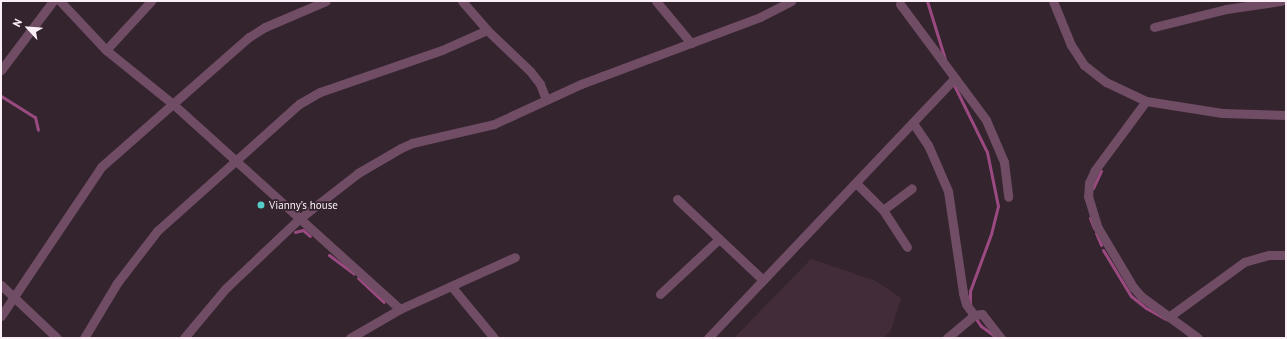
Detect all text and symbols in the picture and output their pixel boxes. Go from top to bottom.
north arrow [8,8,48,48]
text: N [9,16,25,29]
place label: Vianny’s house [269,198,338,212]
marker: Vianny’s house [256,200,266,210]

